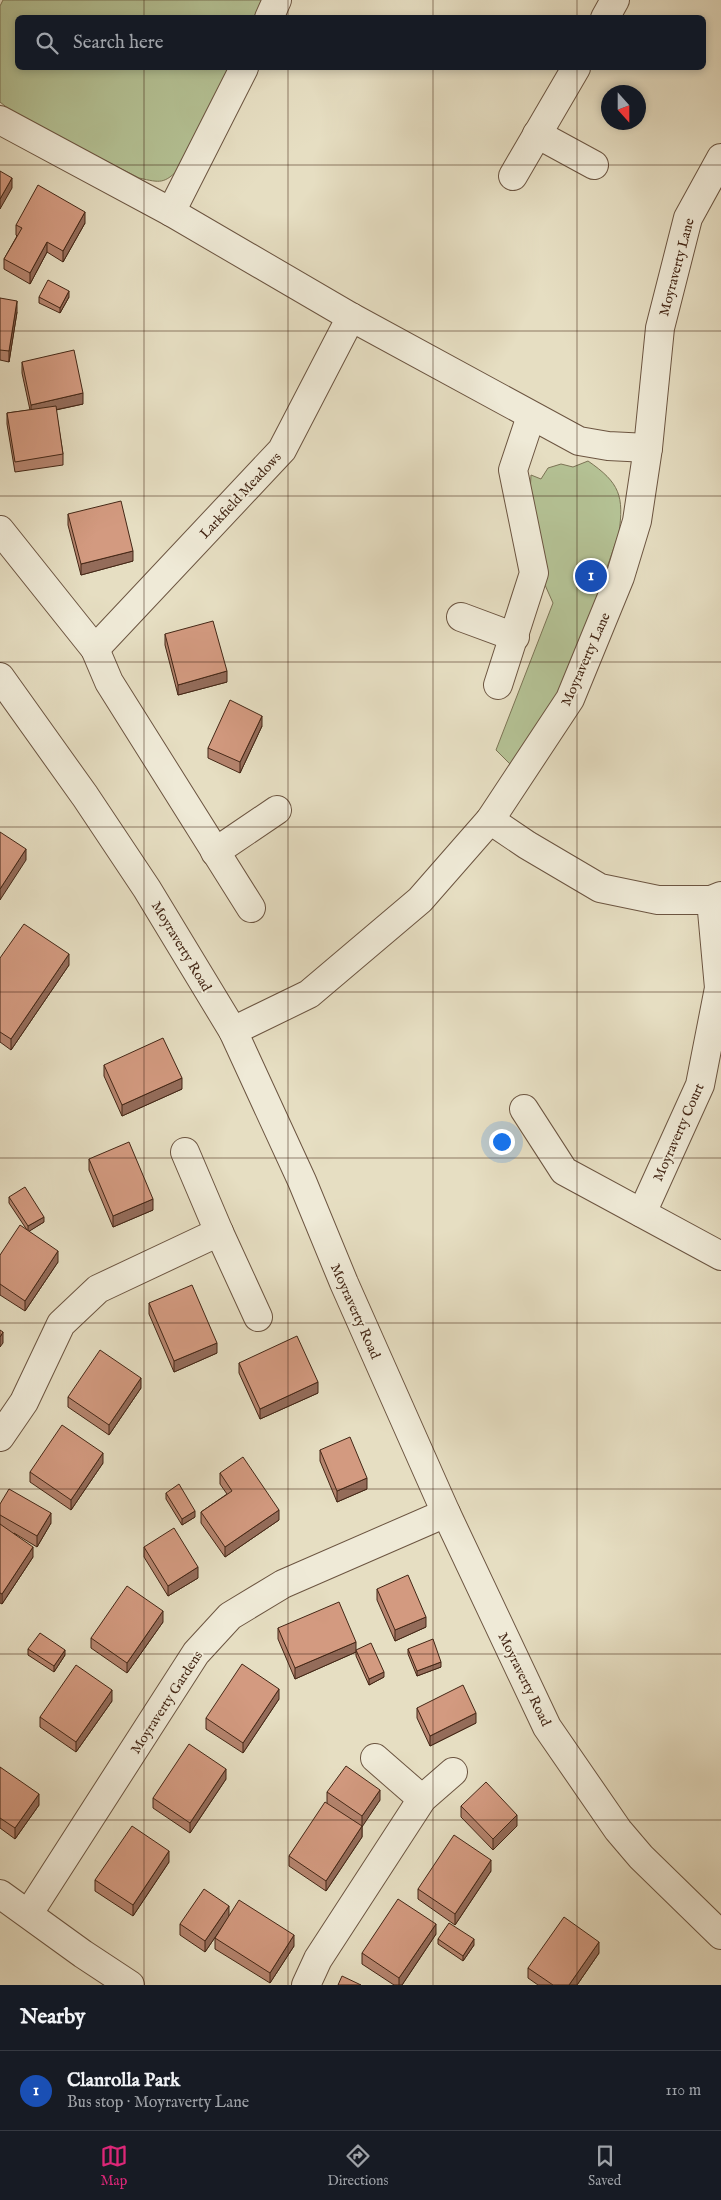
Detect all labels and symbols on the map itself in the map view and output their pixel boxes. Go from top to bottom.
north arrow [601,85,646,130]
street label: Moyraverty Lane [655,216,699,318]
street label: Larkfield Meadows [196,449,286,543]
pin: 1 [575,557,607,595]
street label: Moyraverty Lane [557,609,615,709]
street label: Moyraverty Road [147,898,216,996]
street label: Moyraverty Court [649,1080,709,1184]
your location [489,1129,515,1155]
street label: Moyraverty Road [326,1261,384,1362]
street label: Moyraverty Road [494,1629,555,1730]
street label: Moyraverty Gardens [127,1648,207,1758]

